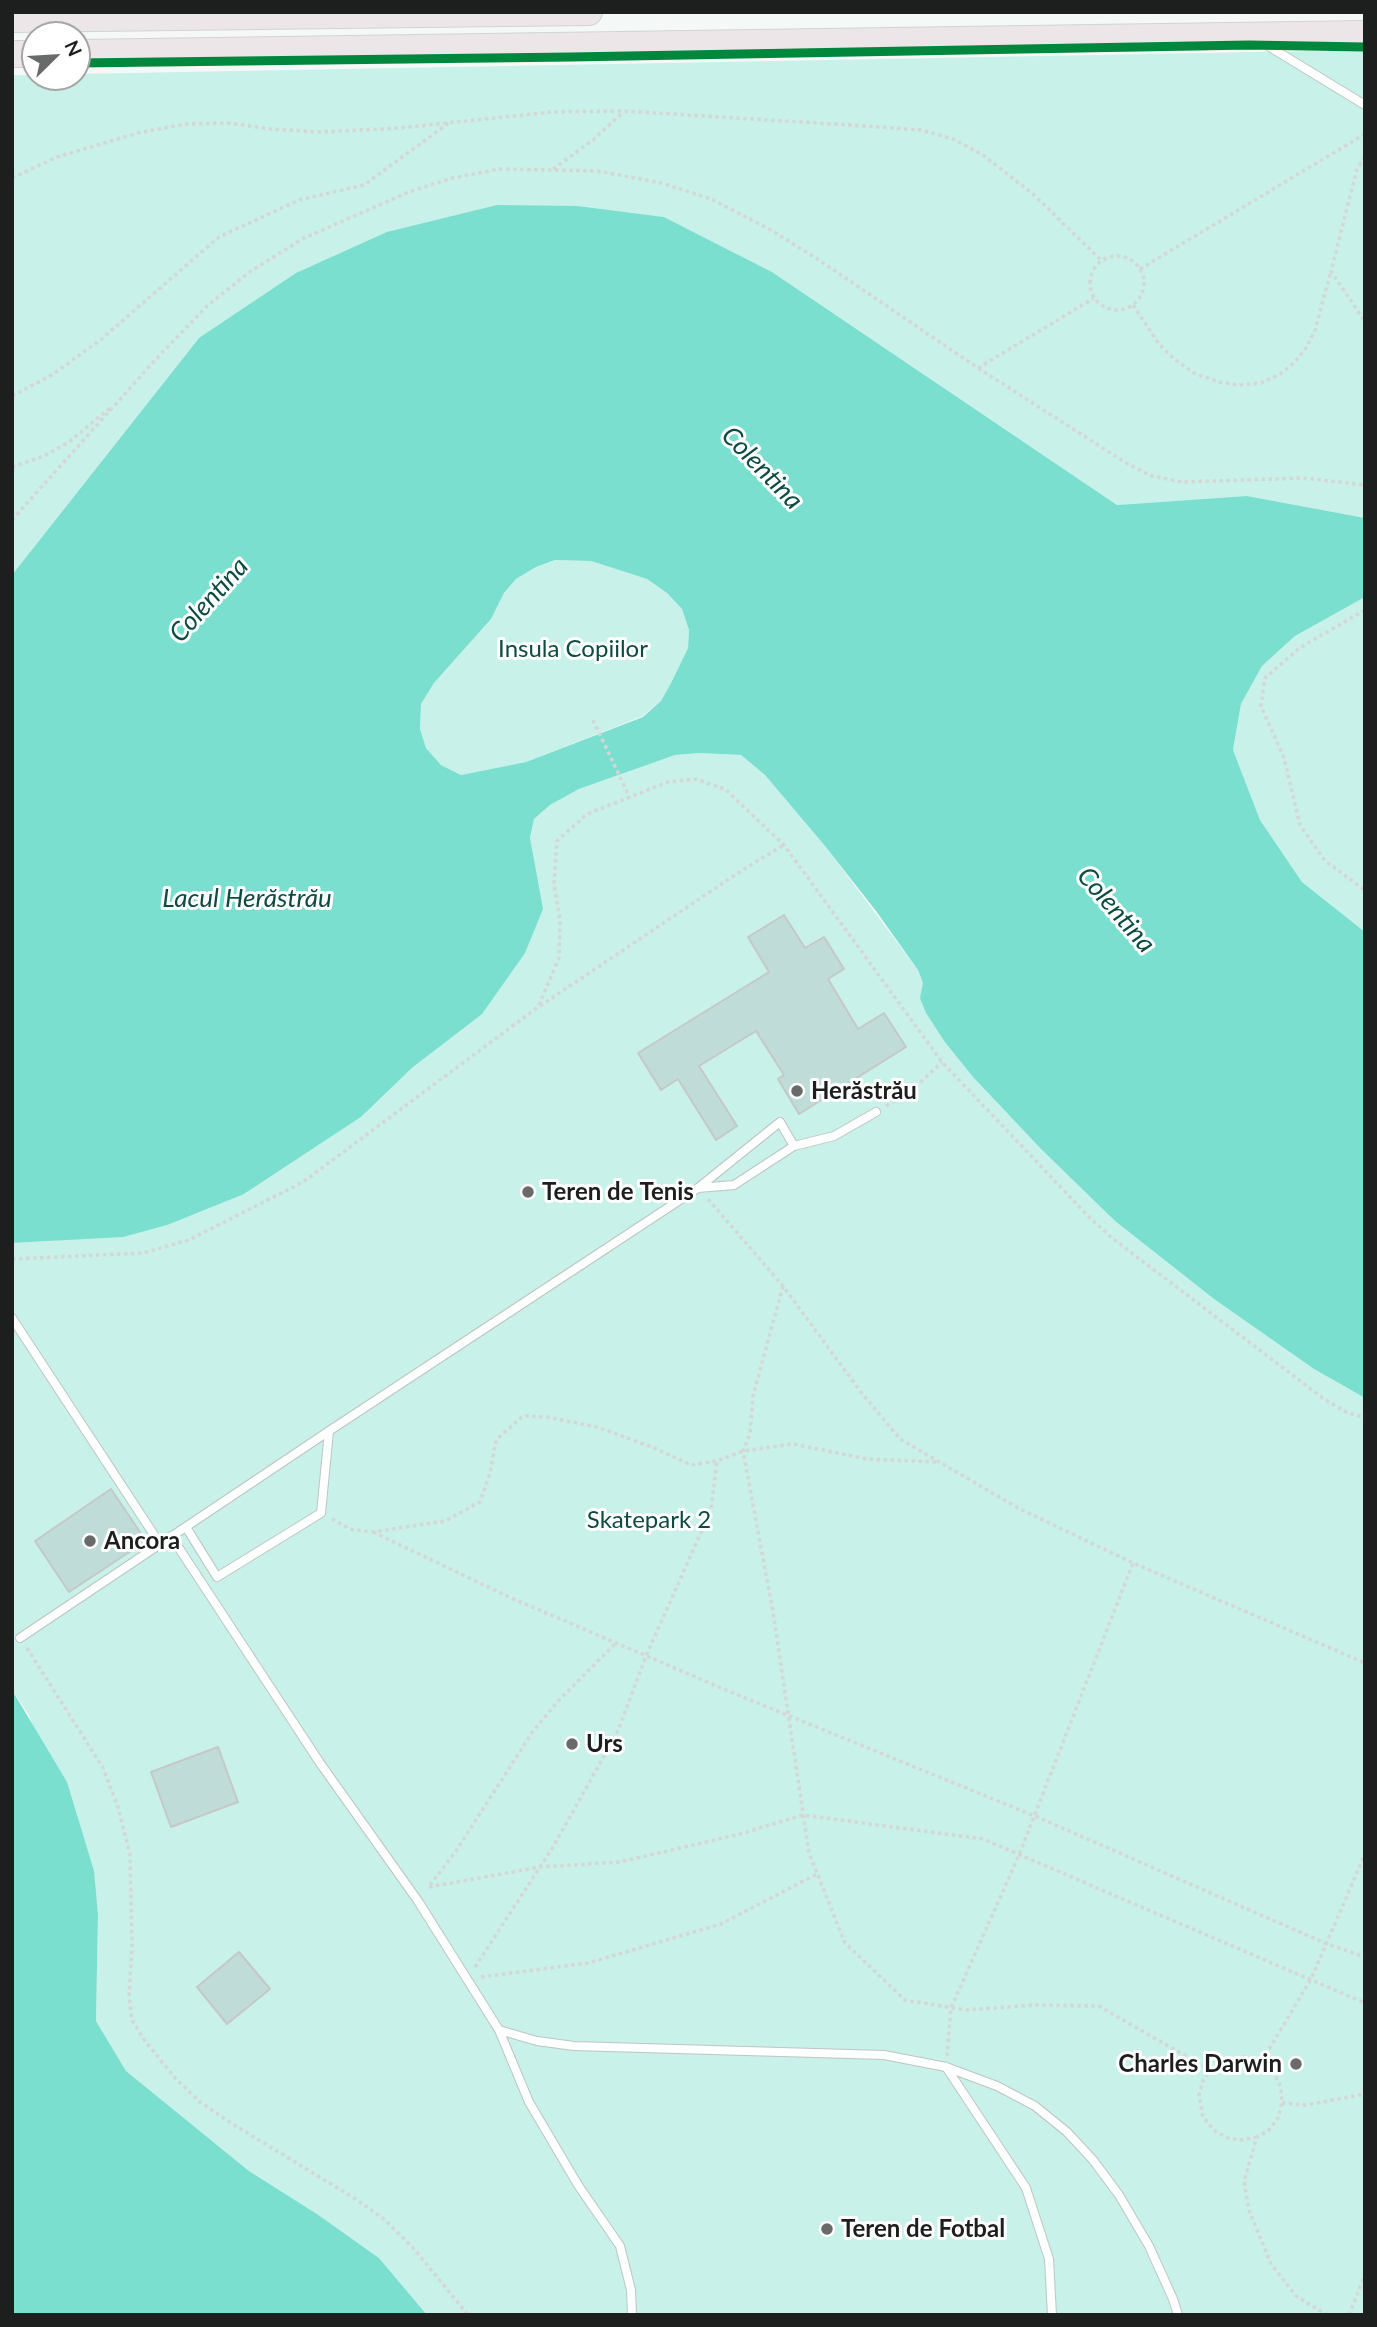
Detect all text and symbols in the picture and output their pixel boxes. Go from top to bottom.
north arrow [21,21,91,91]
text: N [60,37,87,59]
water label: Colentina [715,420,809,516]
water label: Colentina [163,551,255,649]
park label: Insula Copiilor [498,635,648,663]
water label: Colentina [1070,861,1162,959]
water label: Lacul Herăstrău [162,883,332,915]
place label: Herăstrău [811,1077,917,1105]
marker: Herăstrău [789,1083,805,1099]
place label: Teren de Tenis [542,1178,694,1206]
marker: Teren de Tenis [520,1184,536,1200]
park label: Skatepark 2 [587,1506,711,1534]
place label: Ancora [104,1527,180,1555]
marker: Ancora [82,1533,98,1549]
place label: Urs [586,1730,623,1758]
marker: Urs [564,1736,580,1752]
place label: Charles Darwin [1118,2050,1282,2078]
marker: Charles Darwin [1288,2056,1304,2072]
place label: Teren de Fotbal [841,2215,1005,2243]
marker: Teren de Fotbal [819,2221,835,2237]

